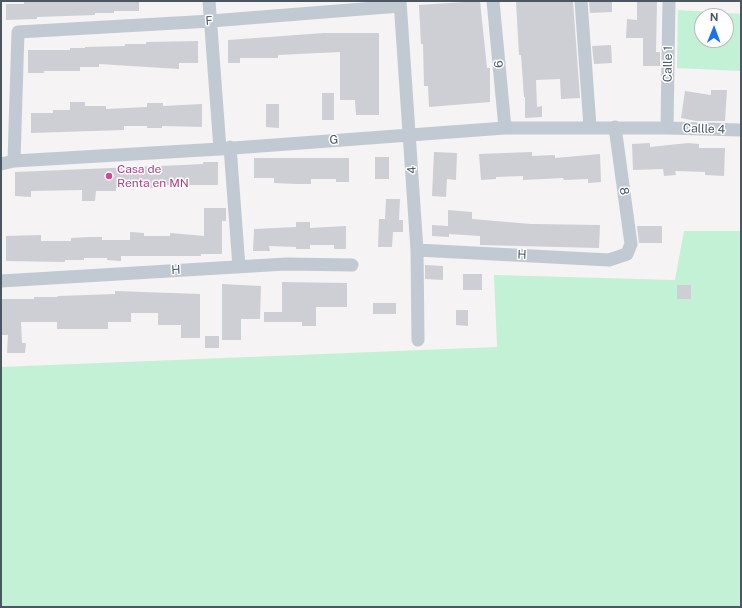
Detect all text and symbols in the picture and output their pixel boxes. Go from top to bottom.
north arrow [694,8,734,48]
text: N [710,11,719,23]
street label: F [205,14,213,28]
street label: Calle 1 [660,46,676,82]
street label: 6 [492,60,506,68]
street label: Callle 4 [683,121,725,137]
street label: G [329,133,339,147]
place label: Casa de Renta en MN [117,162,189,190]
street label: 4 [405,166,419,174]
marker: Casa de Renta en MN [104,171,114,181]
street label: 8 [616,186,632,196]
street label: H [517,248,527,262]
street label: H [171,263,181,277]

